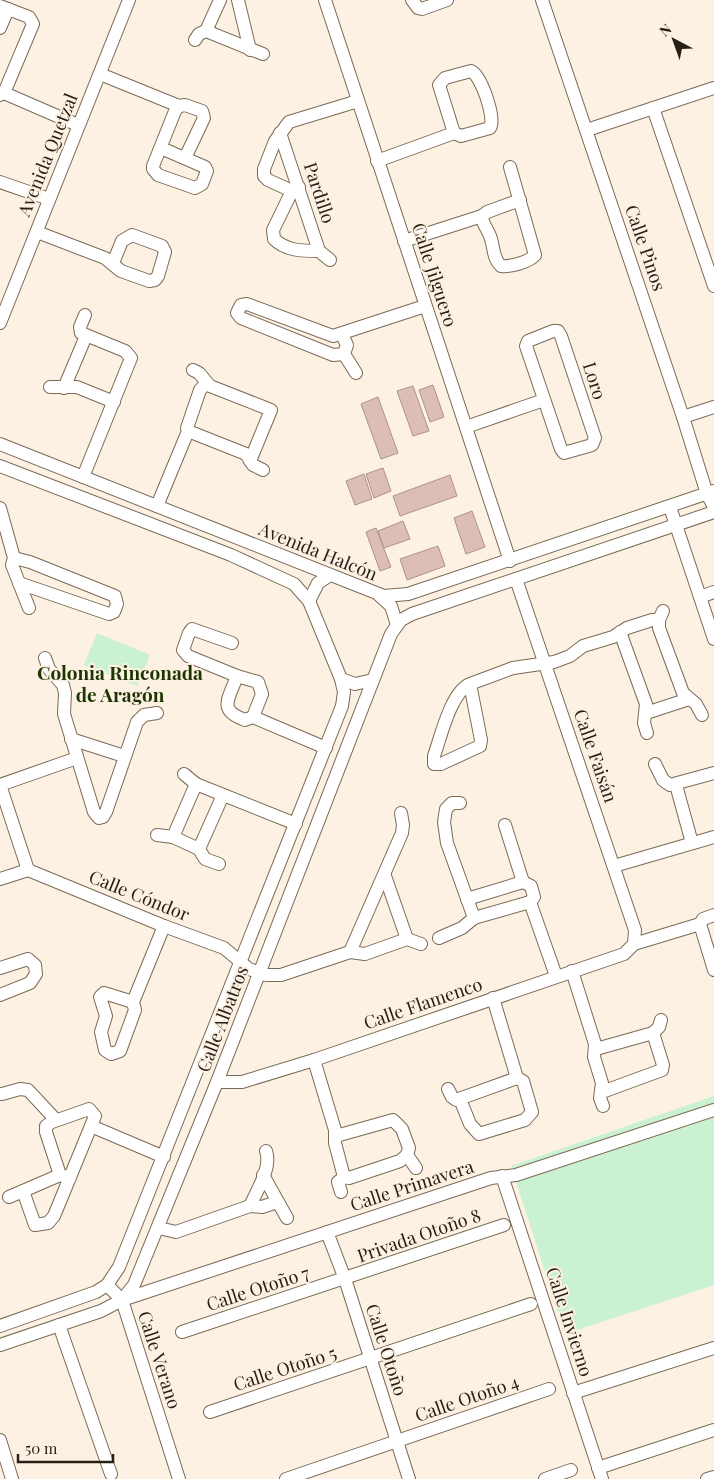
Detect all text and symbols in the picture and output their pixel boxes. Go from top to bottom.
north arrow [649,15,699,65]
text: N [655,19,675,40]
street label: Avenida Quetzal [11,90,83,221]
street label: Pardillo [299,159,341,226]
street label: Calle Pinos [620,201,672,294]
street label: Calle Jilguero [407,220,463,330]
street label: Loro [578,359,612,403]
street label: Avenida Halcón [255,516,381,586]
district label: Colonia Rinconada de Aragón [37,659,203,707]
street label: Calle Faisán [569,706,623,806]
street label: Calle Cóndor [86,864,193,926]
street label: Calle Albatros [191,962,253,1075]
street label: Calle Flamenco [360,972,485,1035]
street label: Calle Primavera [347,1154,477,1216]
street label: Privada Otoño 8 [354,1203,484,1267]
street label: Calle Otoño 7 [203,1260,313,1316]
street label: Calle Invierno [541,1264,599,1380]
street label: Calle Otoño [361,1301,413,1399]
street label: Calle Verano [133,1308,187,1412]
street label: Calle Otoño 5 [230,1340,339,1396]
street label: Calle Otoño 4 [412,1369,522,1427]
scale bar [18,1432,112,1464]
text: 50 m [25,1438,58,1458]

